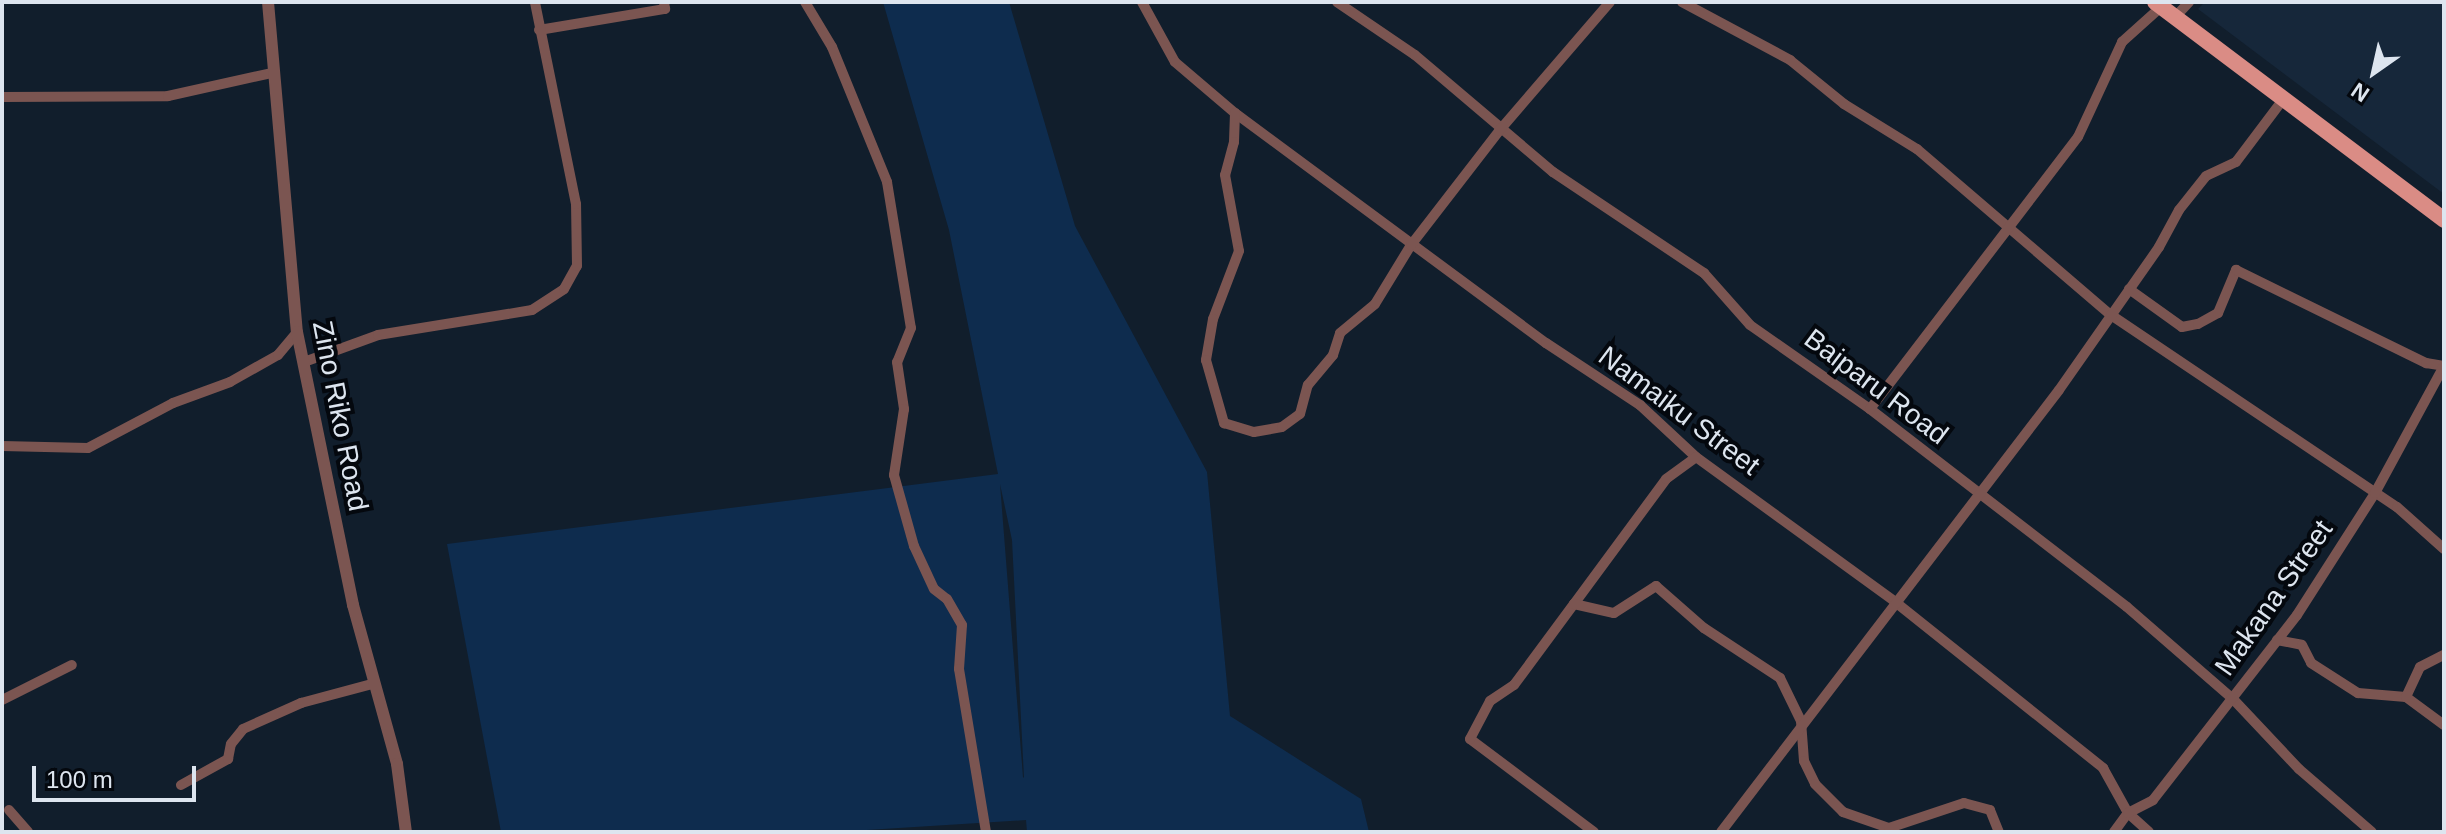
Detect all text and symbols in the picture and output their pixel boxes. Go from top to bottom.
north arrow [2334,32,2414,112]
text: N [2347,78,2374,107]
street label: Zino Riko Road [305,318,375,514]
street label: Baiparu Road [1798,322,1954,452]
street label: Namaiku Street [1592,340,1766,482]
street label: Makana Street [2208,514,2340,682]
scale bar [36,750,200,800]
text: 100 m [46,766,113,793]

